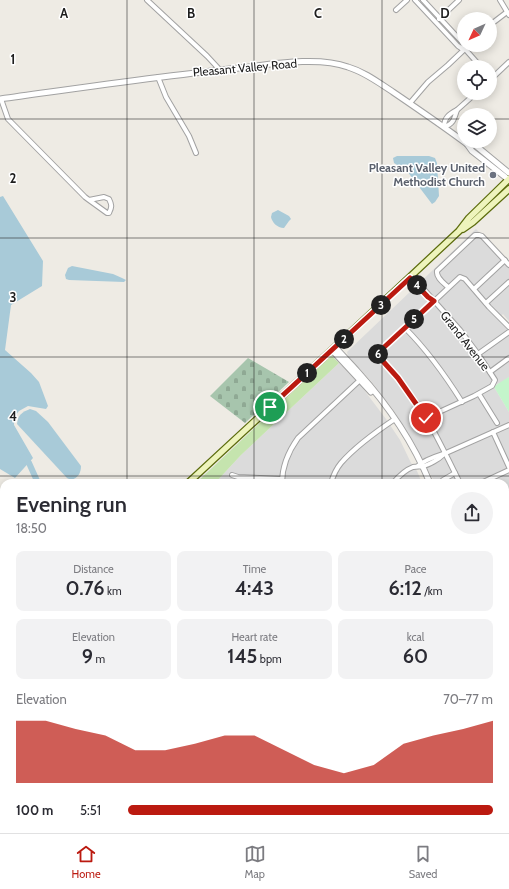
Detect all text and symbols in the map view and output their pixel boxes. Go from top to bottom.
text: A [60,5,69,21]
text: B [187,5,195,21]
text: C [314,5,322,21]
text: D [440,5,450,21]
north arrow [457,12,497,52]
map controls [457,12,497,148]
text: 1 [11,51,15,67]
street label: Pleasant Valley Road [192,55,298,80]
button: locate [457,60,497,100]
button: layers [457,108,497,148]
place label: Pleasant Valley United Methodist Church [369,160,485,189]
text: 2 [10,170,17,186]
marker: Pleasant Valley United Methodist Church [488,170,498,180]
pin: 4 [407,275,427,295]
text: 4 [414,278,420,292]
text: 3 [9,289,17,305]
pin: 3 [371,295,391,315]
text: 3 [378,298,384,312]
street label: Grand Avenue [437,308,493,374]
pin: 5 [404,309,424,329]
text: 5 [411,312,417,326]
pin: 2 [334,329,354,349]
text: 2 [341,332,347,346]
pin: 6 [368,344,388,364]
text: 6 [375,347,381,361]
pin: 1 [297,363,317,383]
text: 1 [305,366,309,380]
pin [253,390,287,424]
icon: arrive [259,396,281,418]
pin [409,401,443,435]
icon: check [415,407,437,429]
text: 4 [9,408,17,424]
text: Evening run [16,491,127,518]
button: share [451,492,493,534]
text: 18:50 [16,520,47,536]
text: Distance [73,562,114,576]
text: Time [243,562,266,576]
text: Pace [405,562,426,576]
text: 0.76 [65,576,105,600]
text: 4:43 [235,576,274,600]
text: 6:12 [389,576,422,600]
text: km [105,584,122,598]
text: /km [422,584,442,598]
text: Elevation [72,630,115,644]
text: Heart rate [231,630,278,644]
text: kcal [407,630,424,644]
text: 9 [82,644,93,668]
text: 145 [227,644,257,668]
text: 60 [403,644,428,668]
text: m [93,652,105,666]
text: bpm [257,652,282,666]
text: Elevation [16,691,67,707]
text: 70–77 m [443,691,493,707]
text: 100 m [16,802,53,818]
text: 5:51 [80,802,101,818]
tab: Home [72,843,101,881]
tab: Map [244,843,266,881]
tab: Saved [409,843,437,881]

